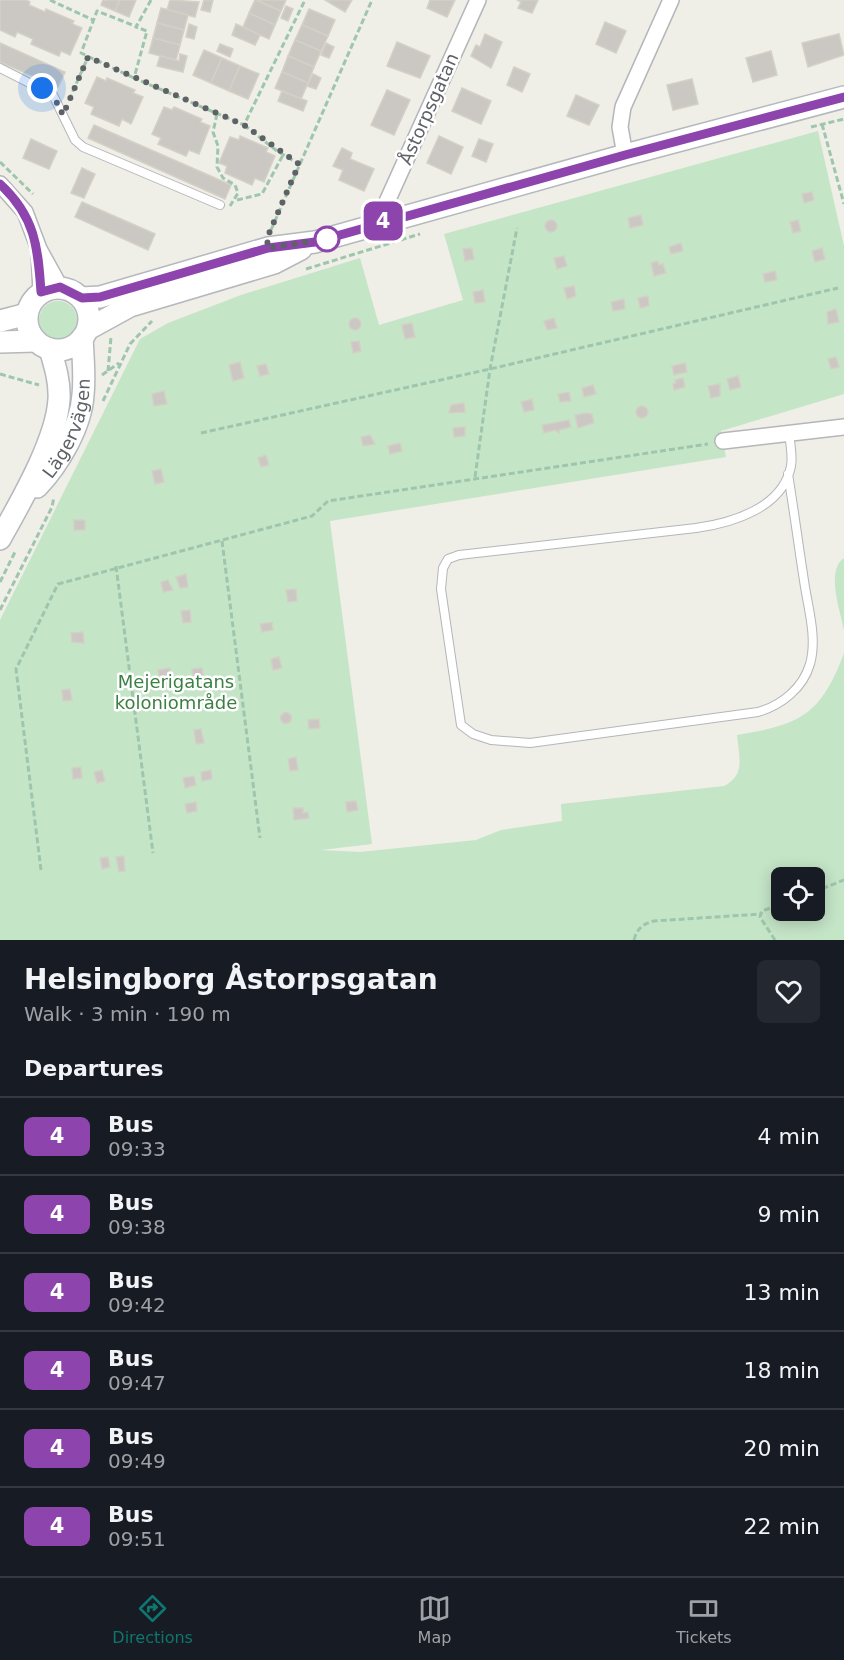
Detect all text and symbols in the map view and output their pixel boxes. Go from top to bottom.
street label: Åstorpsgatan [395,50,463,168]
your location [27,73,57,103]
line badge: 4 [364,202,403,240]
text: 4 [376,209,390,233]
unlabelled marker [314,226,340,252]
street label: Lägervägen [38,378,94,482]
park label: Mejerigatans koloniområde [115,671,237,713]
map controls [771,867,825,921]
button: locate [771,867,825,921]
button: heart [757,960,820,1023]
text: Helsingborg Åstorpsgatan [24,963,438,996]
text: Walk · 3 min · 190 m [24,1002,231,1026]
text: Departures [24,1056,164,1081]
text: Bus [108,1112,154,1137]
text: 4 [50,1124,64,1148]
text: 4 min [758,1124,820,1149]
text: 09:33 [108,1137,166,1161]
text: Bus [108,1190,154,1215]
text: 4 [50,1202,64,1226]
text: 9 min [758,1202,820,1227]
text: 09:38 [108,1215,166,1239]
text: Bus [108,1268,154,1293]
text: 4 [50,1280,64,1304]
text: 13 min [744,1280,820,1305]
text: 09:42 [108,1293,166,1317]
text: Bus [108,1346,154,1371]
text: 4 [50,1358,64,1382]
text: 18 min [744,1358,820,1383]
text: 09:47 [108,1371,166,1395]
text: Bus [108,1424,154,1449]
text: 4 [50,1436,64,1460]
text: 20 min [744,1436,820,1461]
text: 09:49 [108,1449,166,1473]
text: Bus [108,1502,154,1527]
text: 4 [50,1514,64,1538]
text: 22 min [744,1514,820,1539]
text: 09:51 [108,1527,166,1551]
tab: Directions [112,1592,193,1647]
tab: Map [418,1592,451,1647]
tab: Tickets [676,1592,732,1647]

